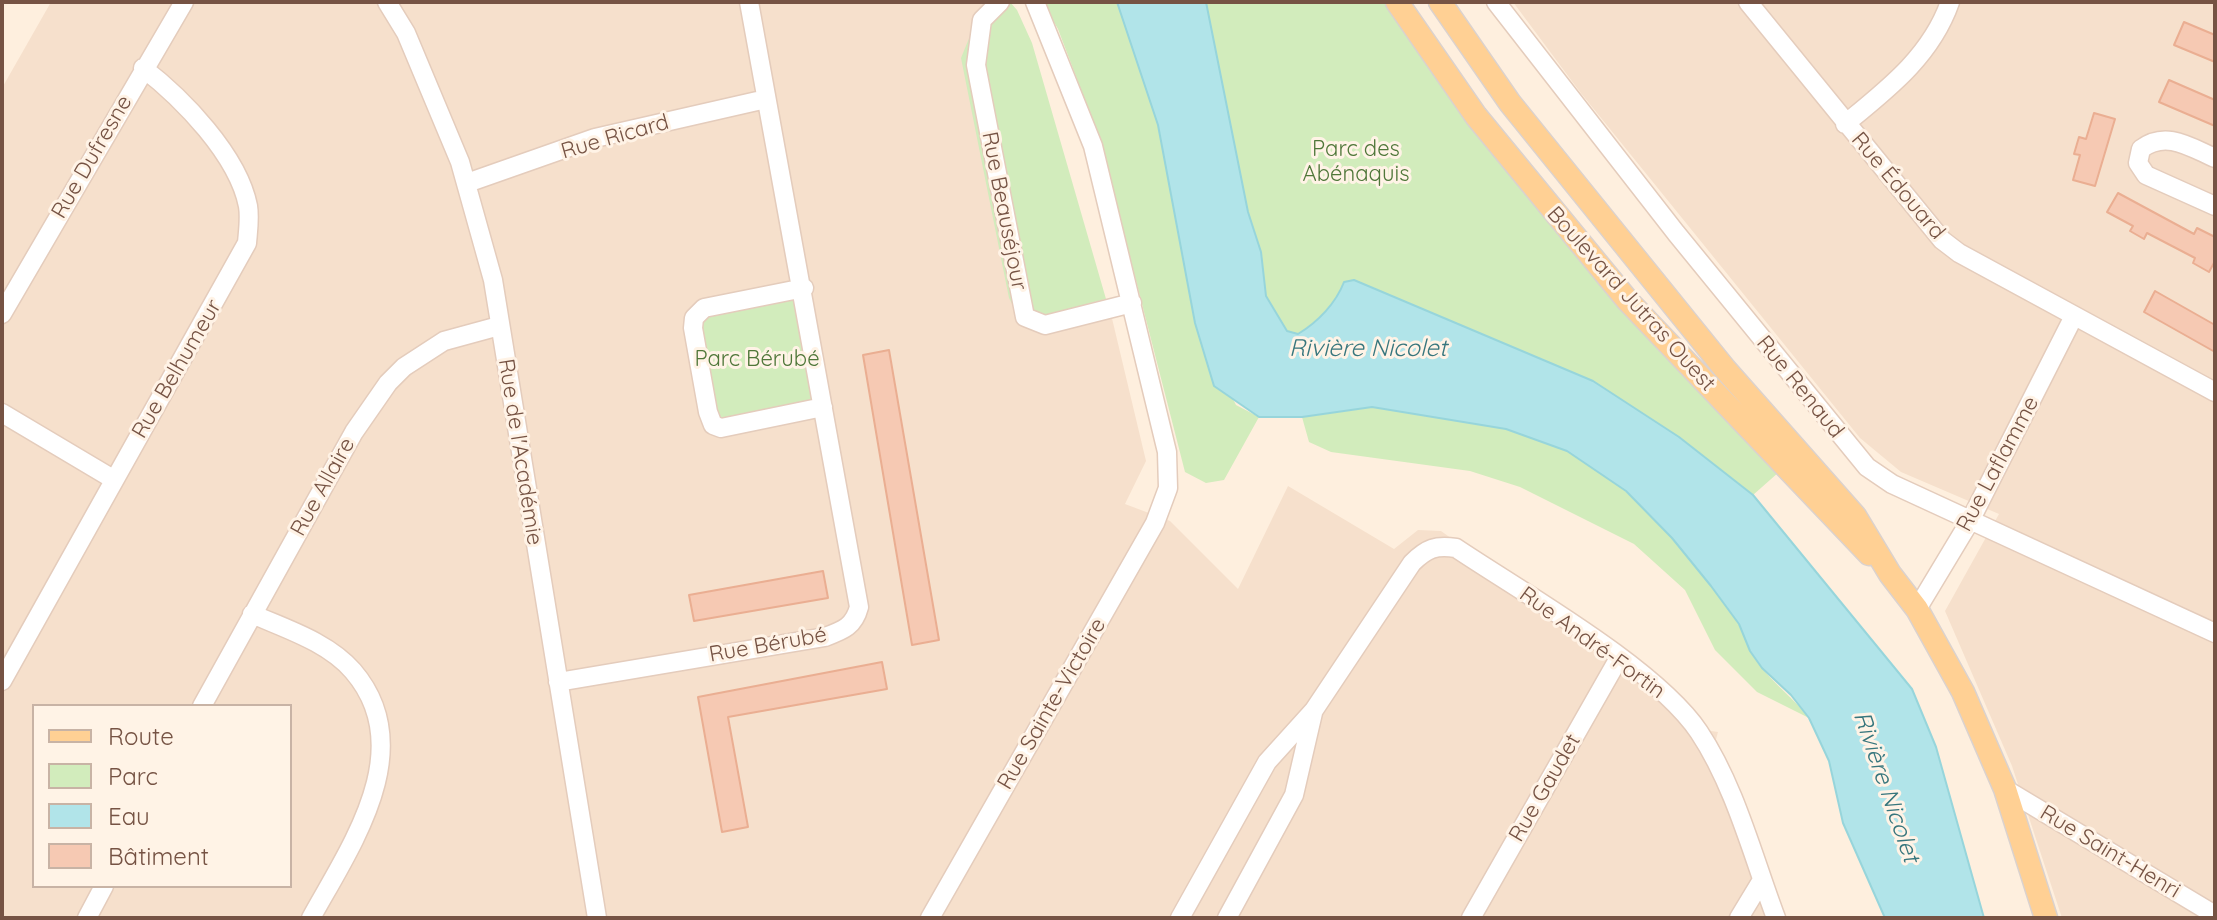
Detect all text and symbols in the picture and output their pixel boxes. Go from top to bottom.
street label: Rue Dufresne [46,91,138,223]
street label: Rue Ricard [558,109,672,165]
street label: Rue Édouard [1846,127,1950,245]
street label: Rue Beauséjour [976,130,1032,292]
park label: Parc des Abénaquis [1303,136,1409,188]
street label: Boulevard Jutras Ouest [1541,201,1721,397]
street label: Rue Belhumeur [127,295,227,443]
street label: Rue Renaud [1751,330,1849,444]
water label: Rivière Nicolet [1289,335,1447,363]
park label: Parc Bérubé [694,346,820,372]
street label: Rue de l'Académie [492,357,548,547]
street label: Rue Laflamme [1951,392,2045,536]
street label: Rue Allaire [285,433,361,541]
street label: Rue André-Fortin [1514,581,1670,705]
street label: Rue Sainte-Victoire [992,614,1112,794]
street label: Rue Bérubé [707,622,829,668]
legend [32,704,292,888]
water label: Rivière Nicolet [1847,708,1925,866]
text: Route [108,721,174,751]
street label: Rue Gaudet [1504,729,1586,847]
text: Parc [108,761,158,791]
street label: Rue Saint-Henri [2035,800,2185,904]
text: Eau [108,801,150,831]
text: Bâtiment [108,841,209,871]

